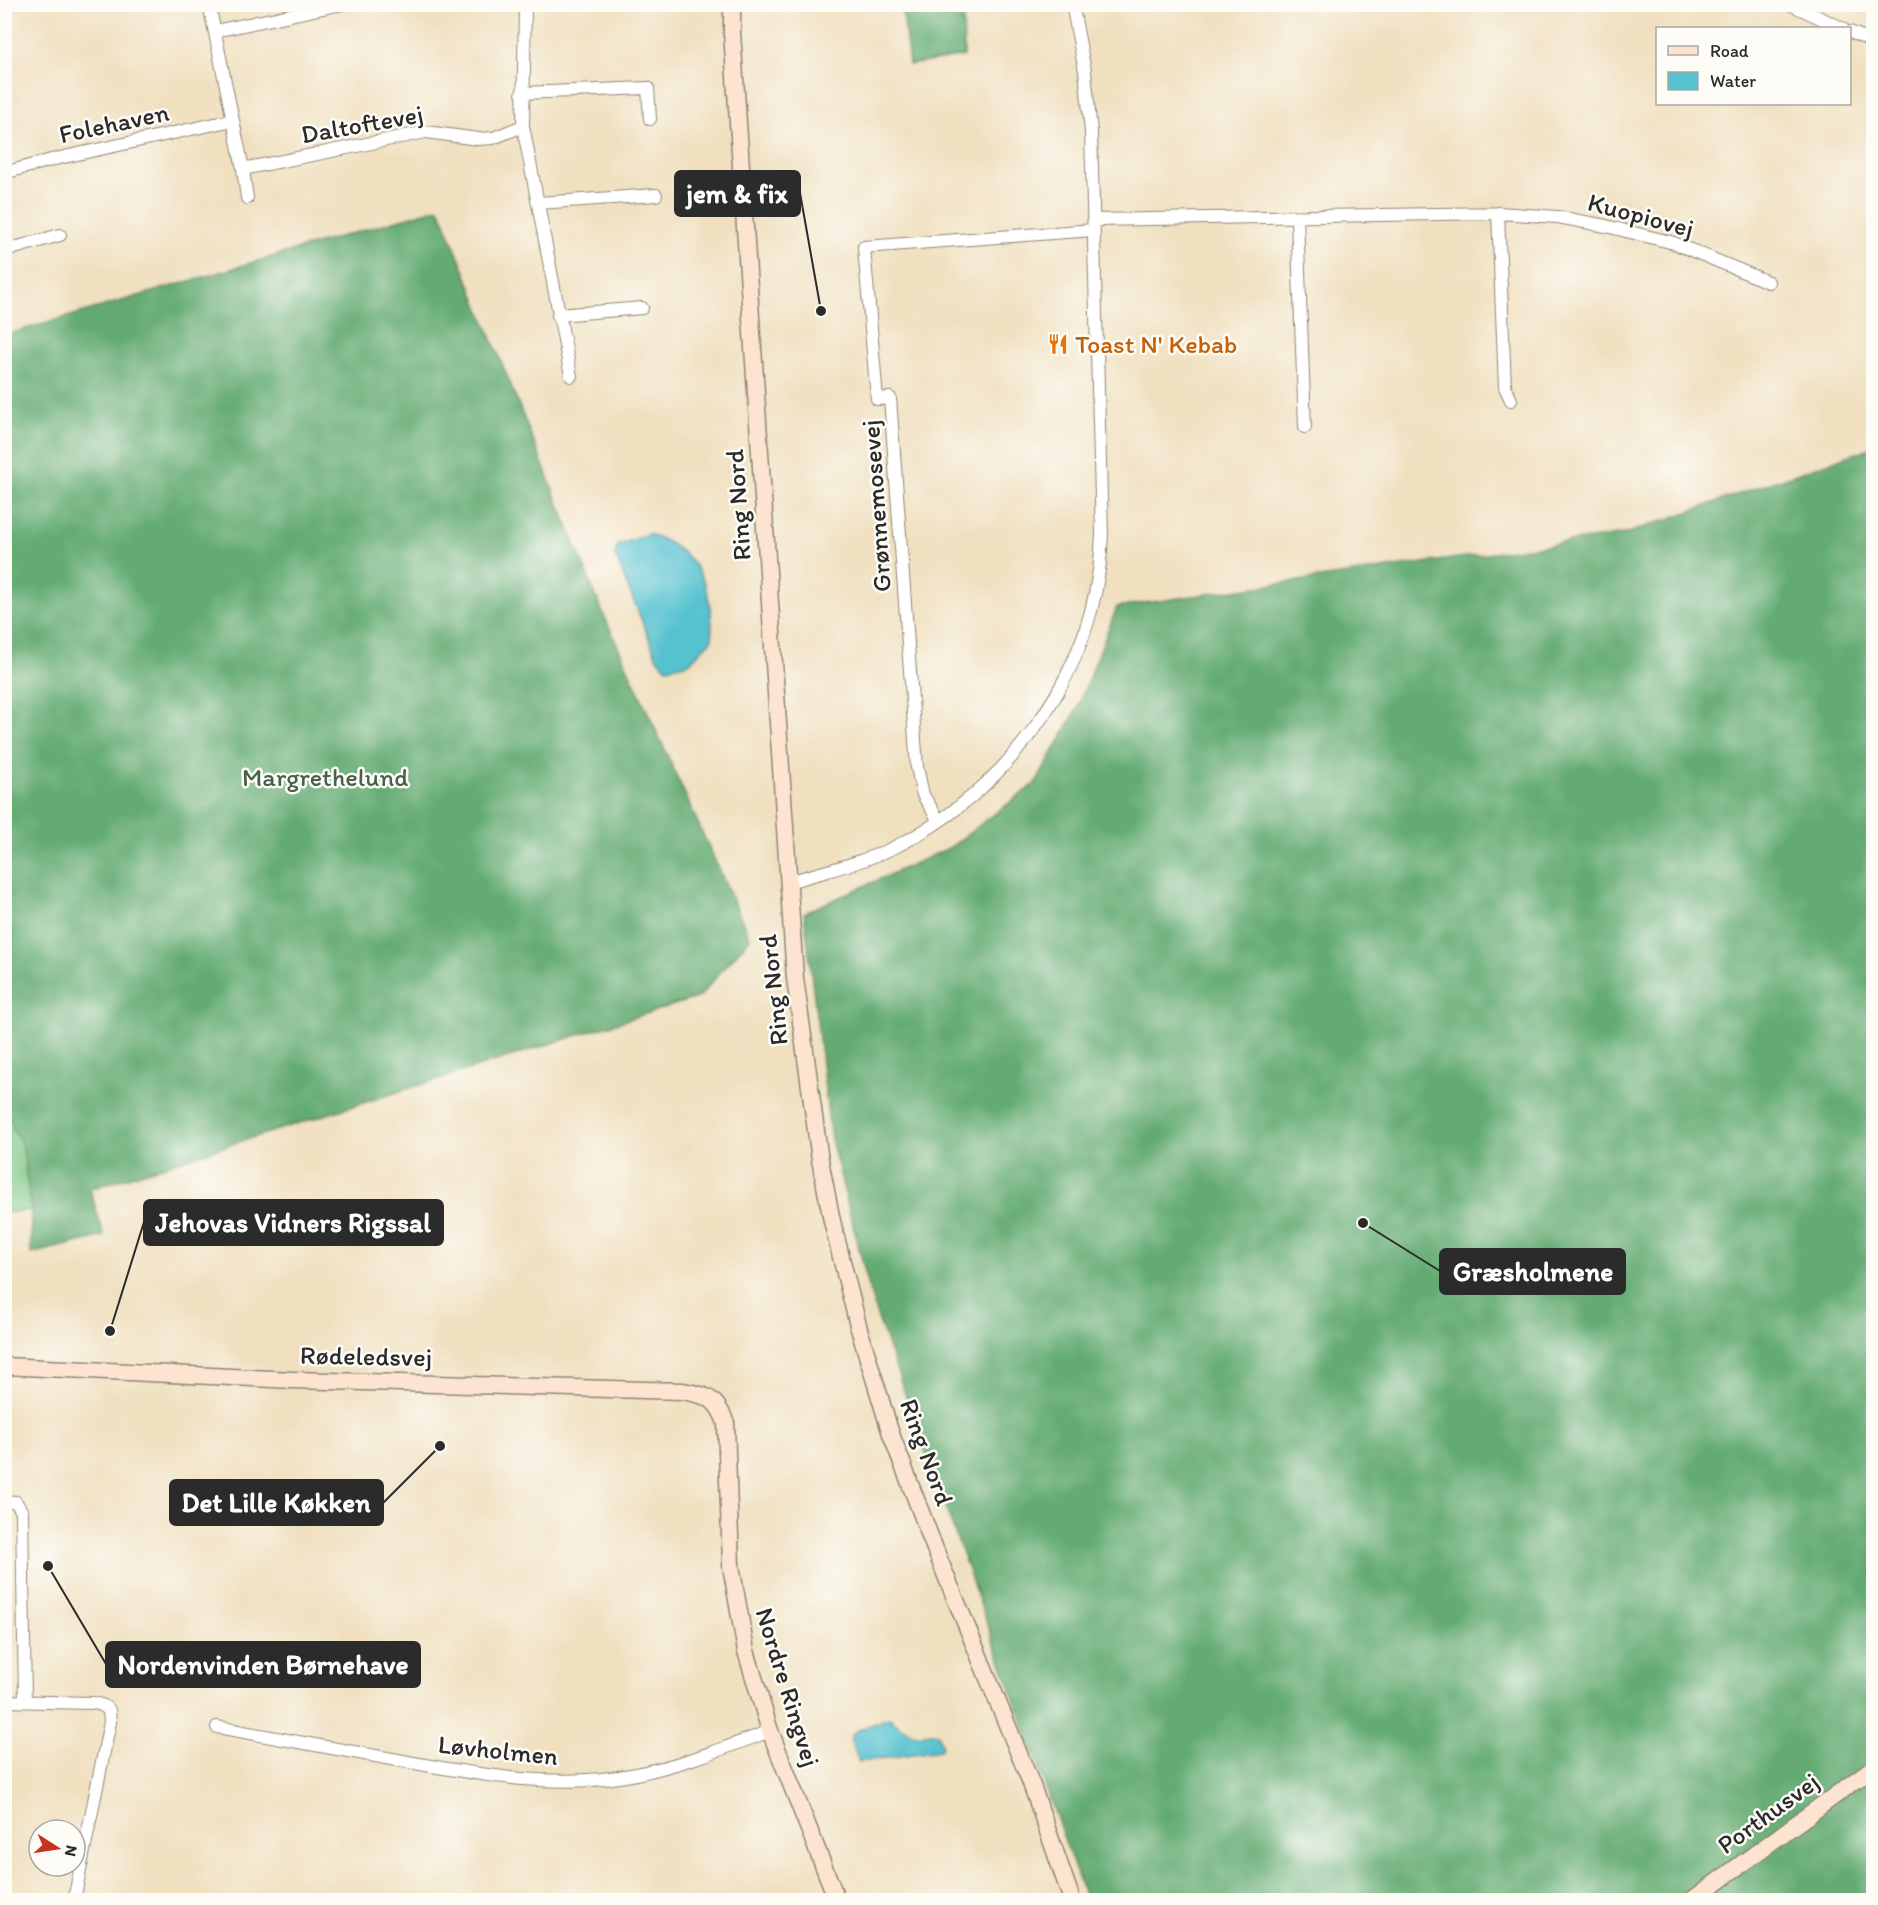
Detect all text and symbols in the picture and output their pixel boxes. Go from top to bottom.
legend [1656,27,1851,105]
text: Road [1710,40,1749,62]
text: Water [1710,70,1756,92]
street label: Folehaven [56,96,172,150]
street label: Daltoftevej [298,98,426,150]
callout: jem & fix [675,171,800,216]
text: jem & fix [684,177,788,210]
street label: Kuopiovej [1585,186,1697,244]
place label: Toast N' Kebab [1075,328,1237,360]
restaurant icon: Toast N' Kebab [1046,332,1070,356]
street label: Grønnemosevej [854,419,898,593]
street label: Ring Nord [718,448,758,562]
park label: Margrethelund [242,761,408,793]
street label: Ring Nord [751,932,795,1047]
callout: Jehovas Vidners Rigssal [144,1200,443,1245]
text: Jehovas Vidners Rigssal [154,1206,431,1239]
callout: Græsholmene [1440,1249,1625,1294]
text: Græsholmene [1453,1255,1613,1288]
street label: Rødeledsvej [300,1339,432,1373]
street label: Ring Nord [893,1394,961,1510]
callout: Det Lille Køkken [170,1480,383,1525]
text: Det Lille Køkken [182,1486,371,1519]
street label: Nordre Ringvej [749,1604,827,1770]
callout: Nordenvinden Børnehave [106,1642,420,1687]
text: Nordenvinden Børnehave [118,1648,408,1681]
street label: Løvholmen [436,1728,560,1772]
street label: Porthusvej [1711,1765,1825,1861]
north arrow [27,1818,87,1878]
text: N [61,1844,82,1858]

